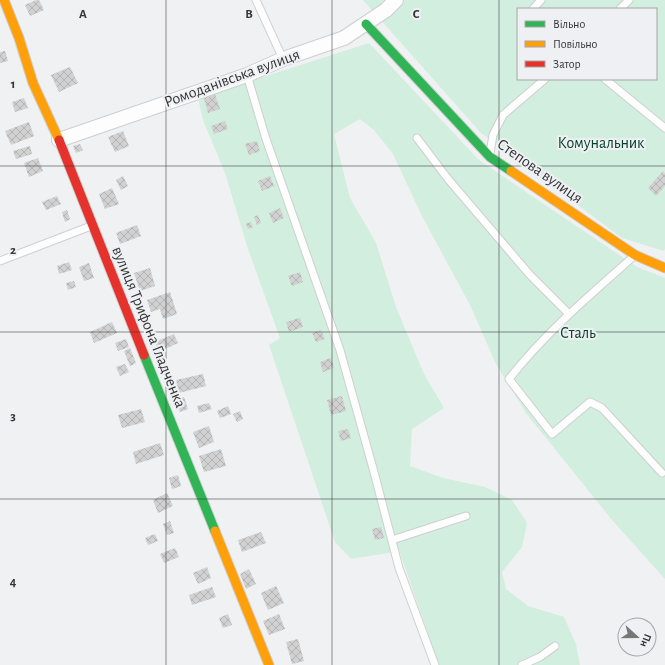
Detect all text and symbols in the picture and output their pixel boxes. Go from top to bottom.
text: A [79,8,87,21]
text: B [245,8,253,21]
text: C [413,8,420,21]
legend [517,8,657,80]
text: Вільно [553,18,585,30]
text: Повільно [553,38,598,50]
street label: Ромоданівська вулиця [162,46,302,111]
text: Затор [553,58,581,70]
text: 1 [11,78,15,91]
park label: Комунальник [558,135,645,152]
street label: Степова вулиця [494,136,586,207]
text: 2 [10,244,16,257]
street label: вулиця Трифона Гладченка [108,244,189,410]
park label: Сталь [560,325,596,341]
text: 3 [10,410,16,423]
text: 4 [10,576,17,589]
north arrow [617,617,657,657]
text: Пн [638,632,653,649]

